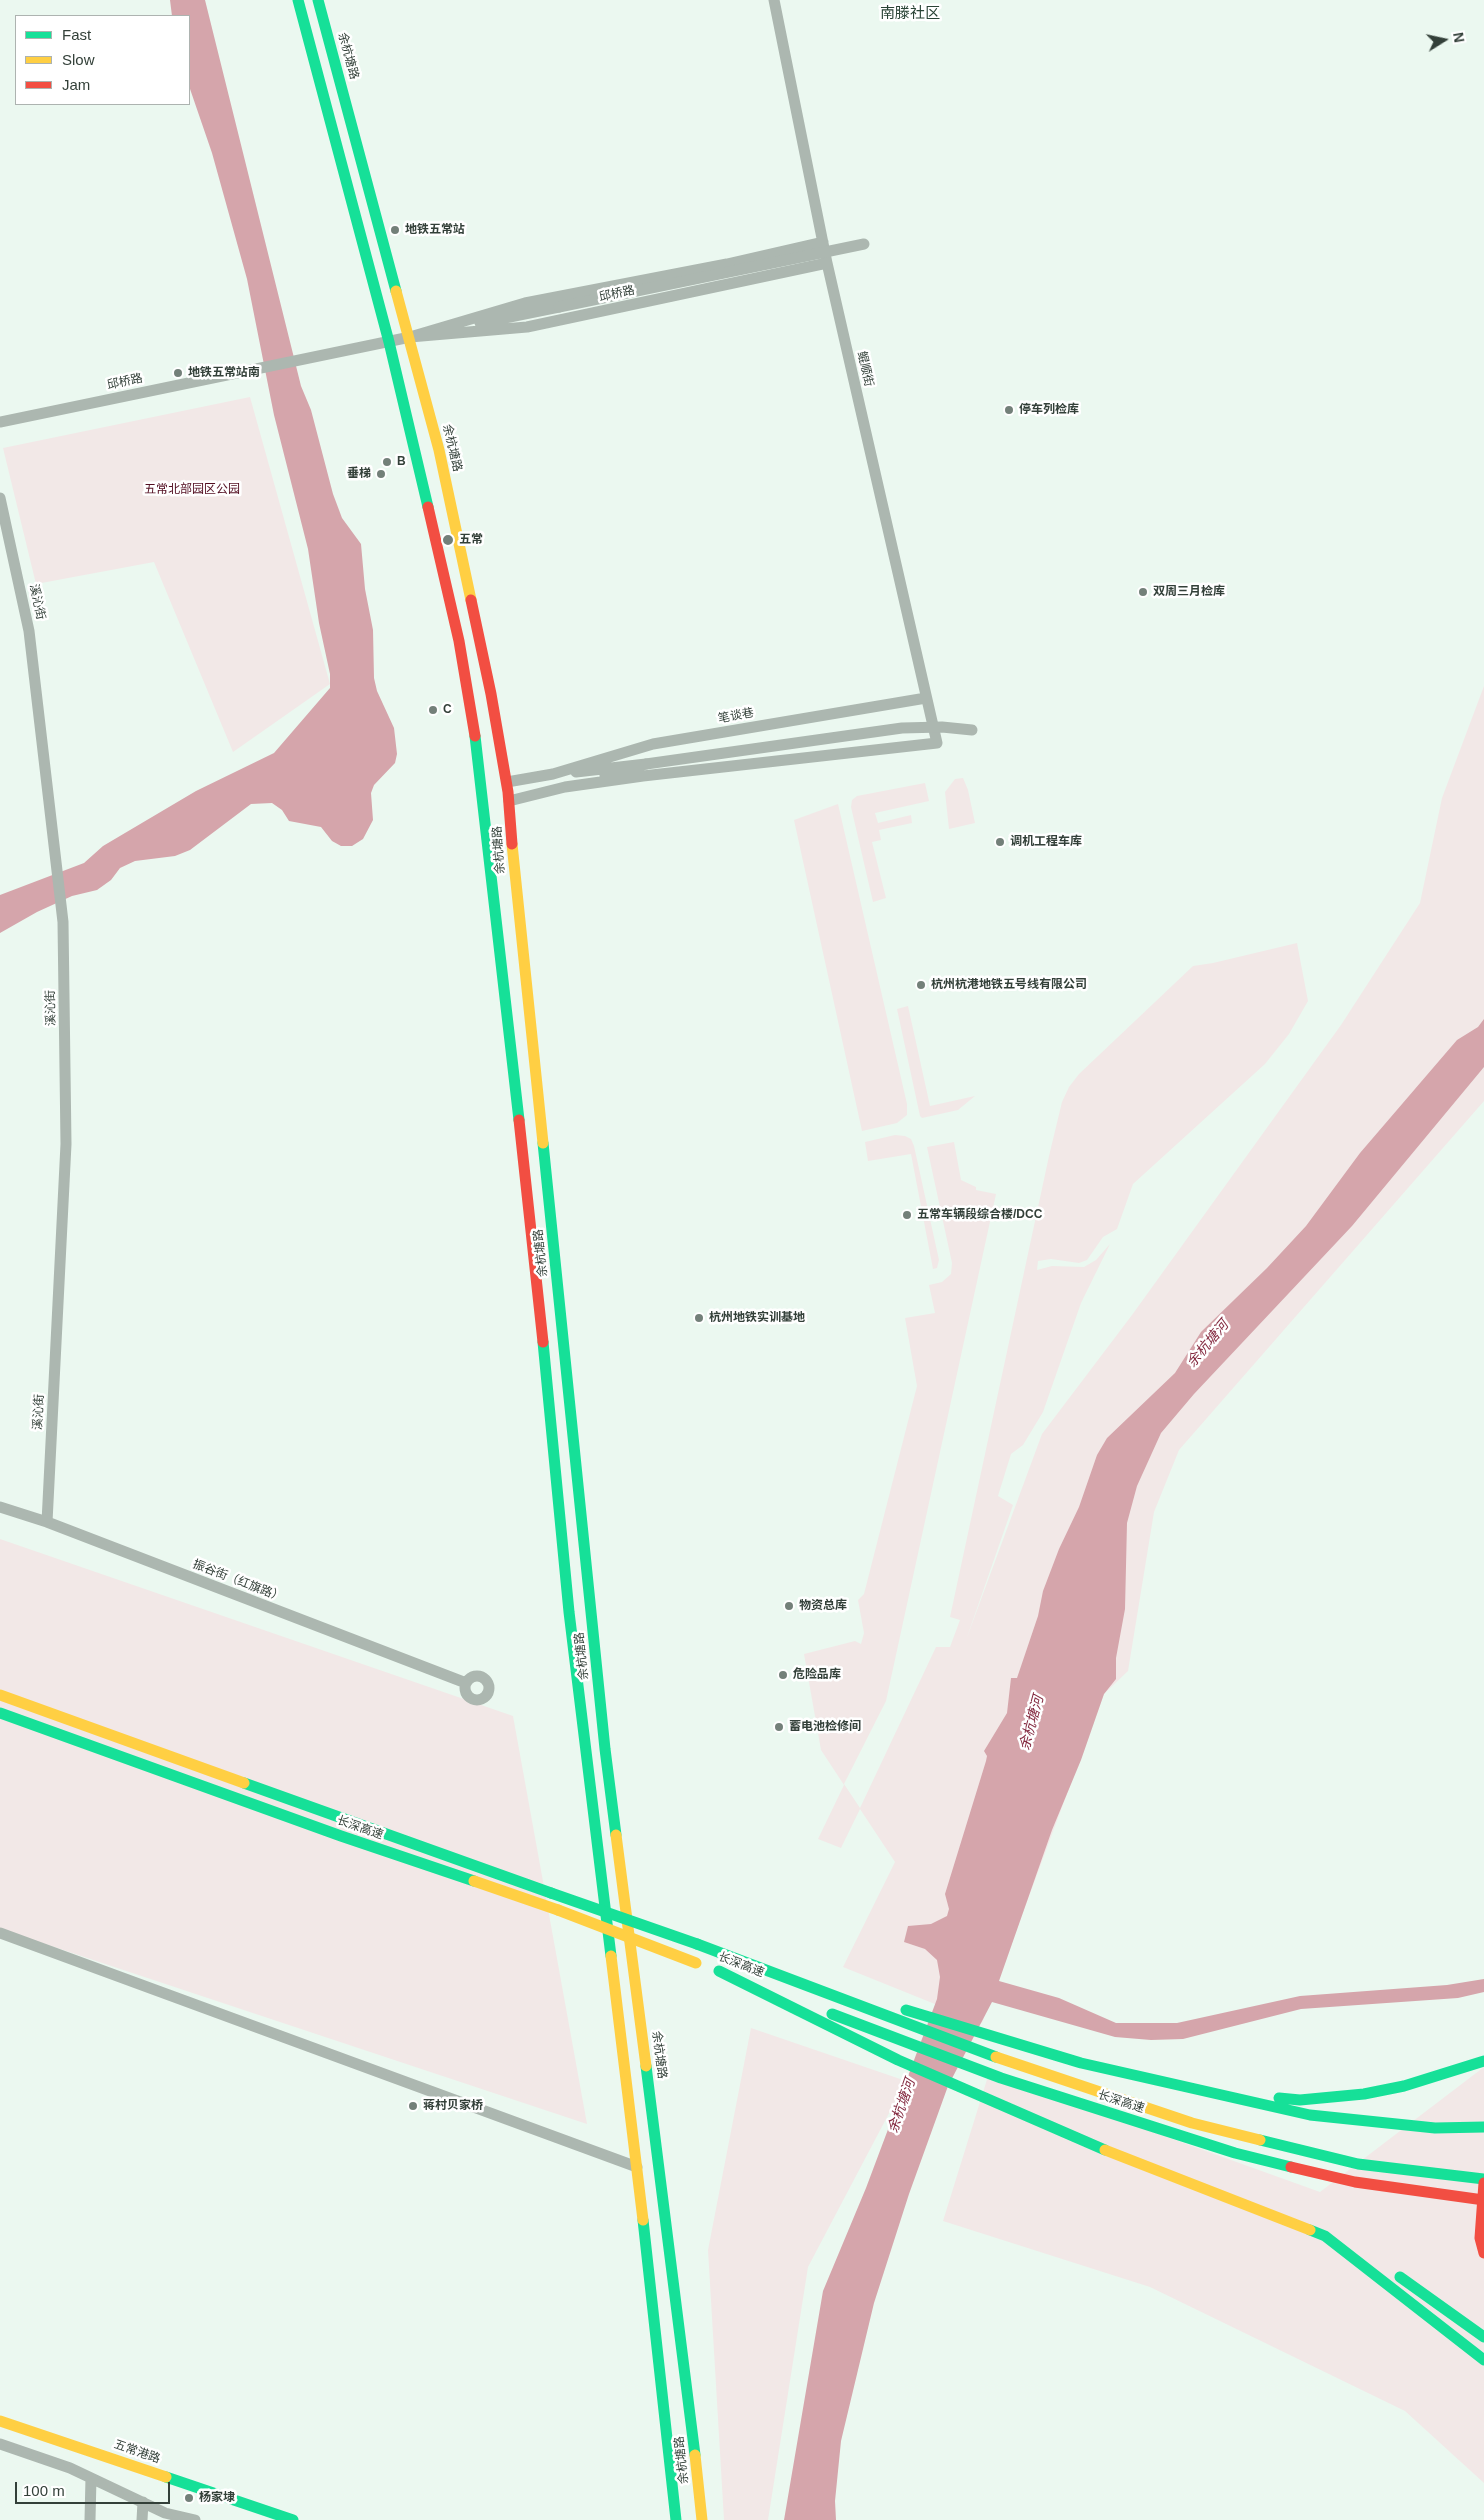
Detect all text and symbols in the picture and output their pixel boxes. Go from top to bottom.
district label: 南滕社区 [880,5,940,23]
legend [15,15,190,105]
north arrow [1419,15,1469,65]
text: Fast [62,26,91,43]
street label: 余杭塘路 [335,31,361,81]
text: N [1450,31,1468,44]
text: Slow [62,51,95,68]
text: Jam [62,76,90,93]
place label: 地铁五常站 [405,223,465,237]
marker: 地铁五常站 [389,224,401,236]
street label: 邱桥路 [598,283,636,305]
street label: 鲲顺街 [854,350,876,388]
place label: 地铁五常站南 [188,366,260,380]
marker: 地铁五常站南 [172,367,184,379]
street label: 邱桥路 [106,371,144,393]
place label: 停车列检库 [1019,403,1079,417]
marker: 停车列检库 [1003,404,1015,416]
street label: 余杭塘路 [440,423,464,473]
place label: B [397,455,406,469]
marker: B [381,456,393,468]
place label: 垂梯 [347,467,371,481]
marker: 垂梯 [375,468,387,480]
park label: 五常北部园区公园 [144,483,240,497]
marker: 五常 [441,533,455,547]
place label: 五常 [459,533,483,547]
street label: 溪沁街 [26,583,48,621]
place label: 双周三月检库 [1153,585,1225,599]
marker: 双周三月检库 [1137,586,1149,598]
place label: C [443,703,452,717]
marker: C [427,704,439,716]
street label: 笔谈巷 [717,706,755,726]
street label: 余杭塘路 [490,826,508,874]
place label: 调机工程车库 [1010,835,1082,849]
marker: 调机工程车库 [994,836,1006,848]
place label: 杭州杭港地铁五号线有限公司 [931,978,1087,992]
marker: 杭州杭港地铁五号线有限公司 [915,979,927,991]
street label: 溪沁街 [43,990,59,1026]
place label: 五常车辆段综合楼/DCC [917,1208,1042,1222]
marker: 五常车辆段综合楼/DCC [901,1209,913,1221]
street label: 余杭塘路 [531,1228,551,1278]
place label: 杭州地铁实训基地 [709,1311,805,1325]
marker: 杭州地铁实训基地 [693,1312,705,1324]
water label: 余杭塘河 [1184,1317,1232,1371]
street label: 溪沁街 [31,1394,47,1430]
street label: 振谷街（红旗路） [191,1557,285,1605]
place label: 物资总库 [799,1599,847,1613]
marker: 物资总库 [783,1600,795,1612]
street label: 余杭塘路 [572,1631,592,1681]
place label: 危险品库 [793,1668,841,1682]
marker: 危险品库 [777,1669,789,1681]
water label: 余杭塘河 [1017,1694,1047,1752]
place label: 蓄电池检修间 [789,1720,861,1734]
marker: 蓄电池检修间 [773,1721,785,1733]
street label: 长深高速 [335,1813,385,1843]
street label: 长深高速 [716,1950,766,1980]
street label: 余杭塘路 [649,2030,669,2080]
water label: 余杭塘河 [885,2077,919,2135]
street label: 长深高速 [1096,2088,1146,2116]
place label: 蒋村贝家桥 [423,2099,483,2113]
marker: 蒋村贝家桥 [407,2100,419,2112]
street label: 余杭塘路 [672,2435,692,2485]
street label: 五常港路 [112,2437,162,2467]
scale bar [18,2472,172,2504]
text: 100 m [23,2482,65,2499]
place label: 杨家埭 [199,2491,235,2505]
marker: 杨家埭 [183,2492,195,2504]

